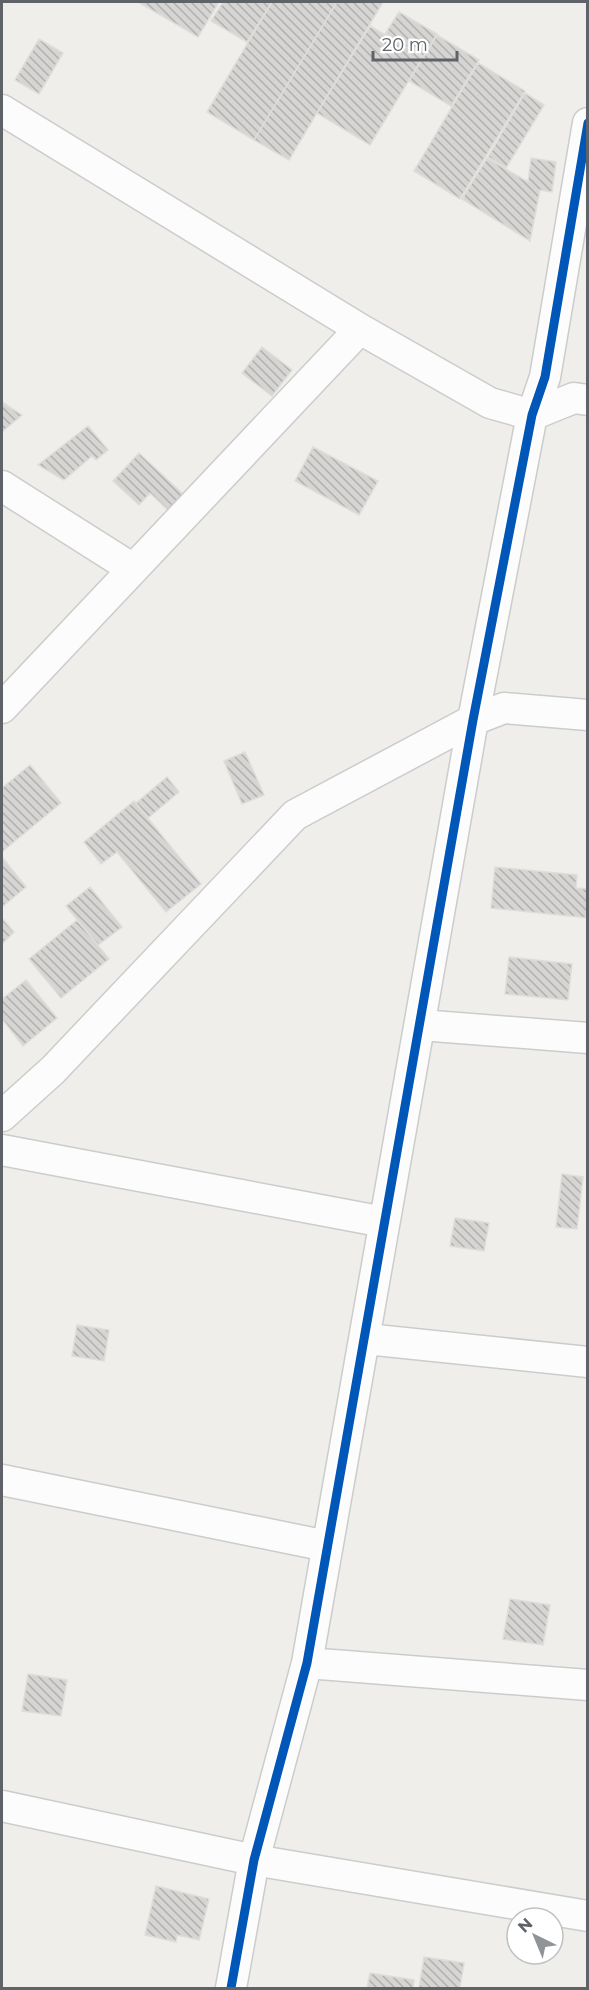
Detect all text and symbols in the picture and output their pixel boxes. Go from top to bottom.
scale bar [373,24,457,62]
text: 20 m [382,34,428,56]
north arrow [505,1906,565,1966]
text: N [514,1914,536,1937]

